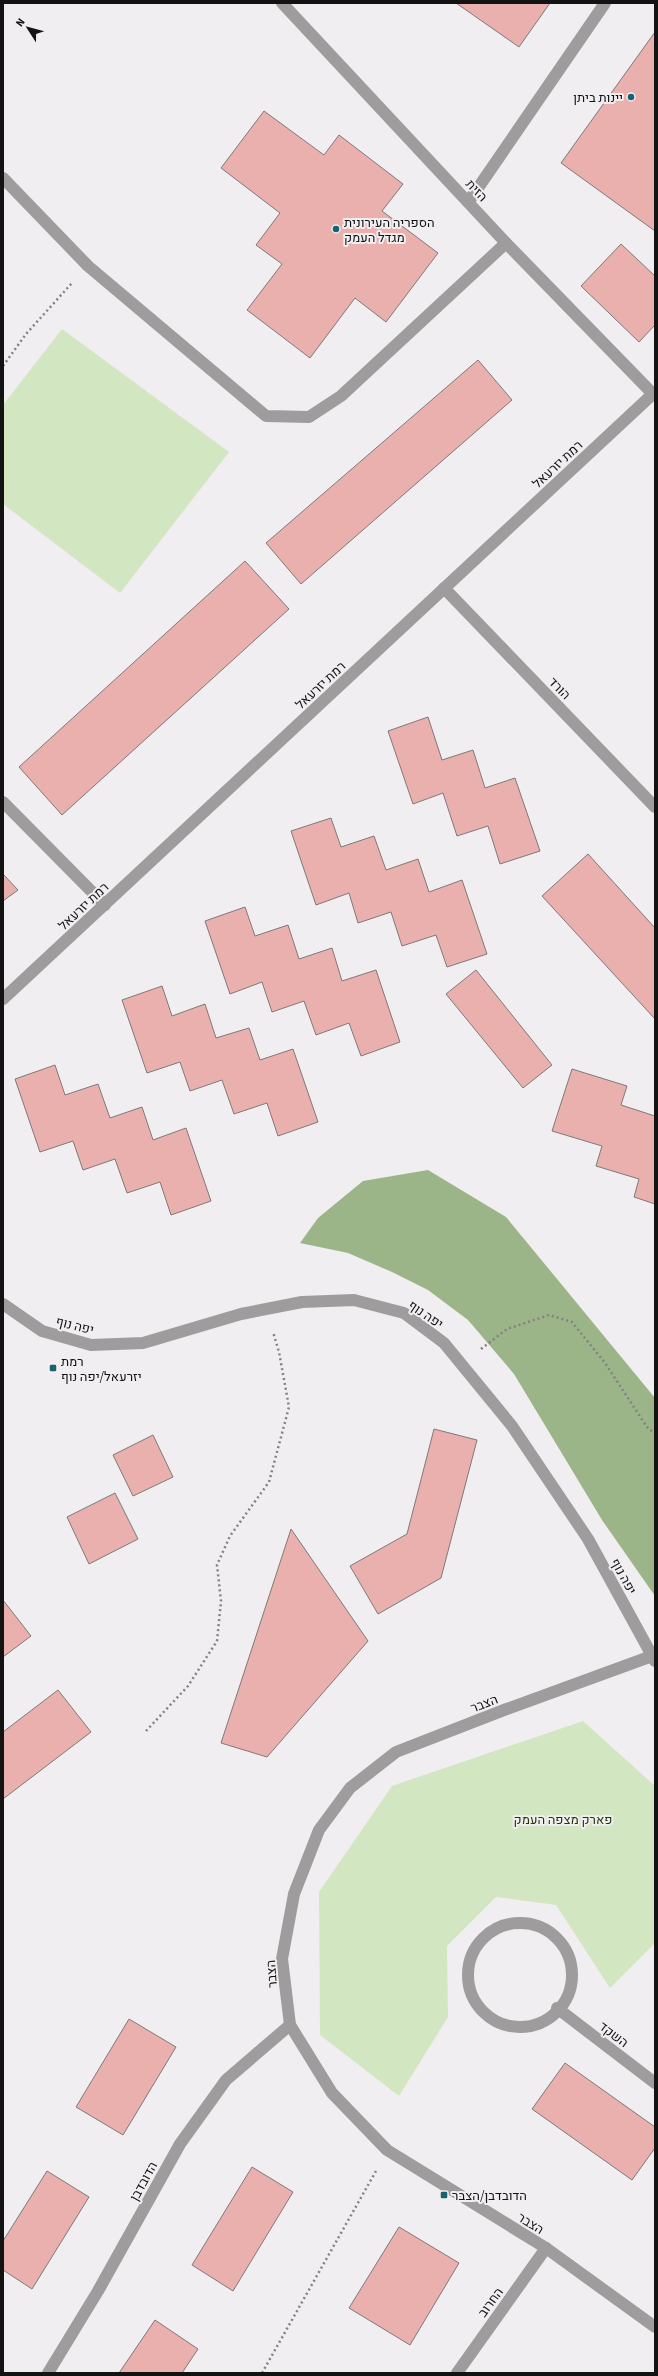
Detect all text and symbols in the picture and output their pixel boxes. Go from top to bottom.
north arrow [8,8,48,48]
text: N [12,15,29,30]
place label: יינות ביתן [573,89,623,107]
marker: יינות ביתן [626,92,636,102]
street label: הזית [461,176,491,206]
place label: הספריה העירונית מגדל העמק [344,214,435,247]
marker: הספריה העירונית מגדל העמק [331,224,341,234]
street label: רמת יזרעאל [529,437,587,493]
street label: רמת יזרעאל [292,658,350,714]
street label: הורד [544,674,574,704]
street label: רמת יזרעאל [55,879,113,935]
street label: יפה נוף [404,1297,446,1333]
street label: יפה נוף [54,1313,96,1339]
place label: רמת יזרעאל/יפה נוף [61,1353,142,1386]
marker: רמת יזרעאל/יפה נוף [48,1363,58,1373]
street label: יפה נוף [606,1555,640,1598]
street label: הצבר [468,1691,501,1717]
park label: פארק מצפה העמק [514,1811,612,1829]
street label: הצבר [262,1959,282,1989]
street label: השקד [595,2018,632,2052]
street label: הדובדבן [126,2159,162,2204]
place label: הדובדבן/הצבר [452,2187,527,2205]
marker: הדובדבן/הצבר [439,2190,449,2200]
street label: הצבר [514,2209,547,2239]
street label: החרוב [474,2284,508,2321]

